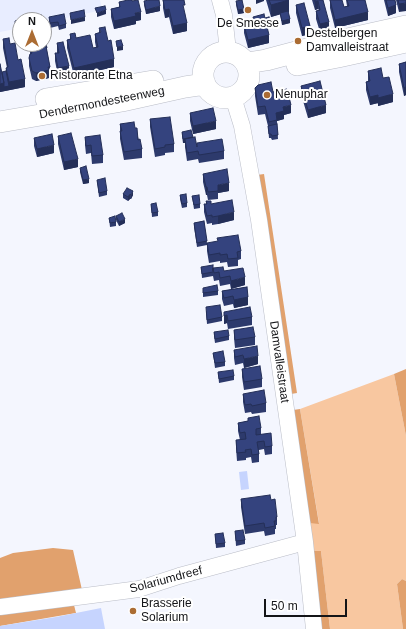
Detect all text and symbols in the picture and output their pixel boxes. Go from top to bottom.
marker: De Smesse [243,5,253,15]
north arrow [12,12,52,52]
text: N [28,15,36,27]
place label: De Smesse [217,17,279,31]
place label: Destelbergen Damvalleistraat [306,27,389,55]
marker: Destelbergen Damvalleistraat [293,36,303,46]
place label: Ristorante Etna [50,69,133,83]
marker: Ristorante Etna [37,71,47,81]
street label: Dendermondesteenweg [38,84,166,122]
place label: Nenuphar [275,88,328,102]
marker: Nenuphar [262,90,272,100]
street label: Damvalleistraat [266,320,292,404]
street label: Solariumdreef [128,563,204,597]
scale bar [266,591,349,617]
place label: Brasserie Solarium [141,597,192,625]
text: 50 m [271,599,298,613]
marker: Brasserie Solarium [128,606,138,616]

